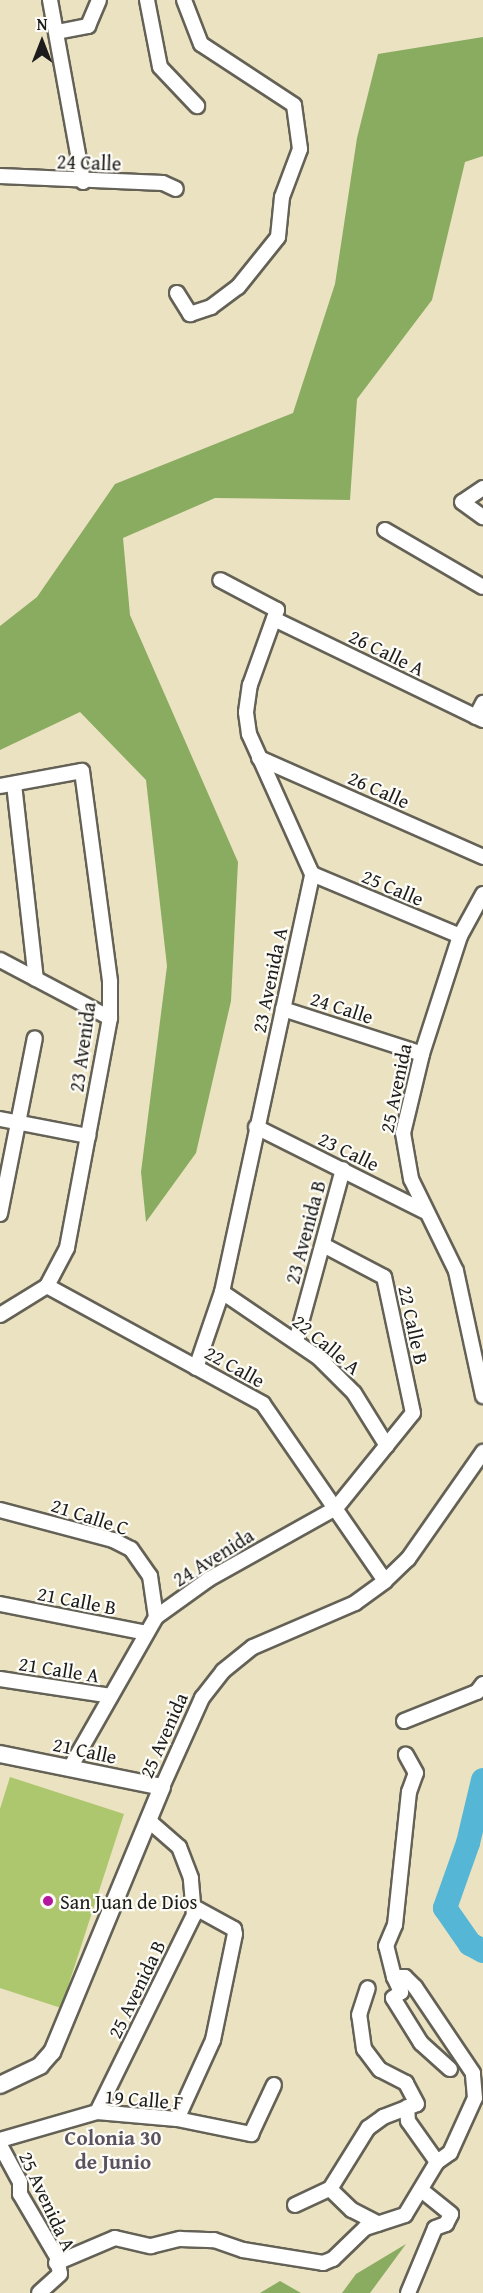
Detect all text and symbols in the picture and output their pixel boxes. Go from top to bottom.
north arrow [12,12,72,72]
text: N [37,12,47,36]
street label: 24 Calle [56,149,122,175]
street label: 26 Calle A [345,623,429,681]
street label: 26 Calle [345,765,413,813]
street label: 25 Calle [359,863,427,911]
street label: 23 Avenida A [246,925,292,1035]
street label: 24 Calle [308,986,376,1028]
street label: 23 Avenida [64,1000,100,1094]
street label: 25 Avenida [374,1041,416,1135]
street label: 23 Calle [315,1126,383,1176]
street label: 23 Avenida B [280,1178,330,1286]
street label: 22 Calle B [394,1283,434,1367]
street label: 22 Calle A [288,1309,366,1379]
street label: 22 Calle [201,1340,269,1392]
street label: 21 Calle C [48,1492,132,1540]
street label: 24 Avenida [168,1523,258,1591]
street label: 21 Calle B [35,1581,119,1619]
street label: 21 Calle A [17,1651,101,1687]
street label: 25 Avenida [134,1689,192,1781]
street label: 21 Calle [51,1732,119,1768]
place label: San Juan de Dios [60,1889,197,1913]
marker: San Juan de Dios [41,1894,55,1908]
street label: 25 Avenida B [102,1936,170,2042]
street label: 19 Calle F [104,2084,184,2114]
district label: Colonia 30 de Junio [65,2125,161,2175]
street label: 25 Avenida A [14,2147,82,2255]

